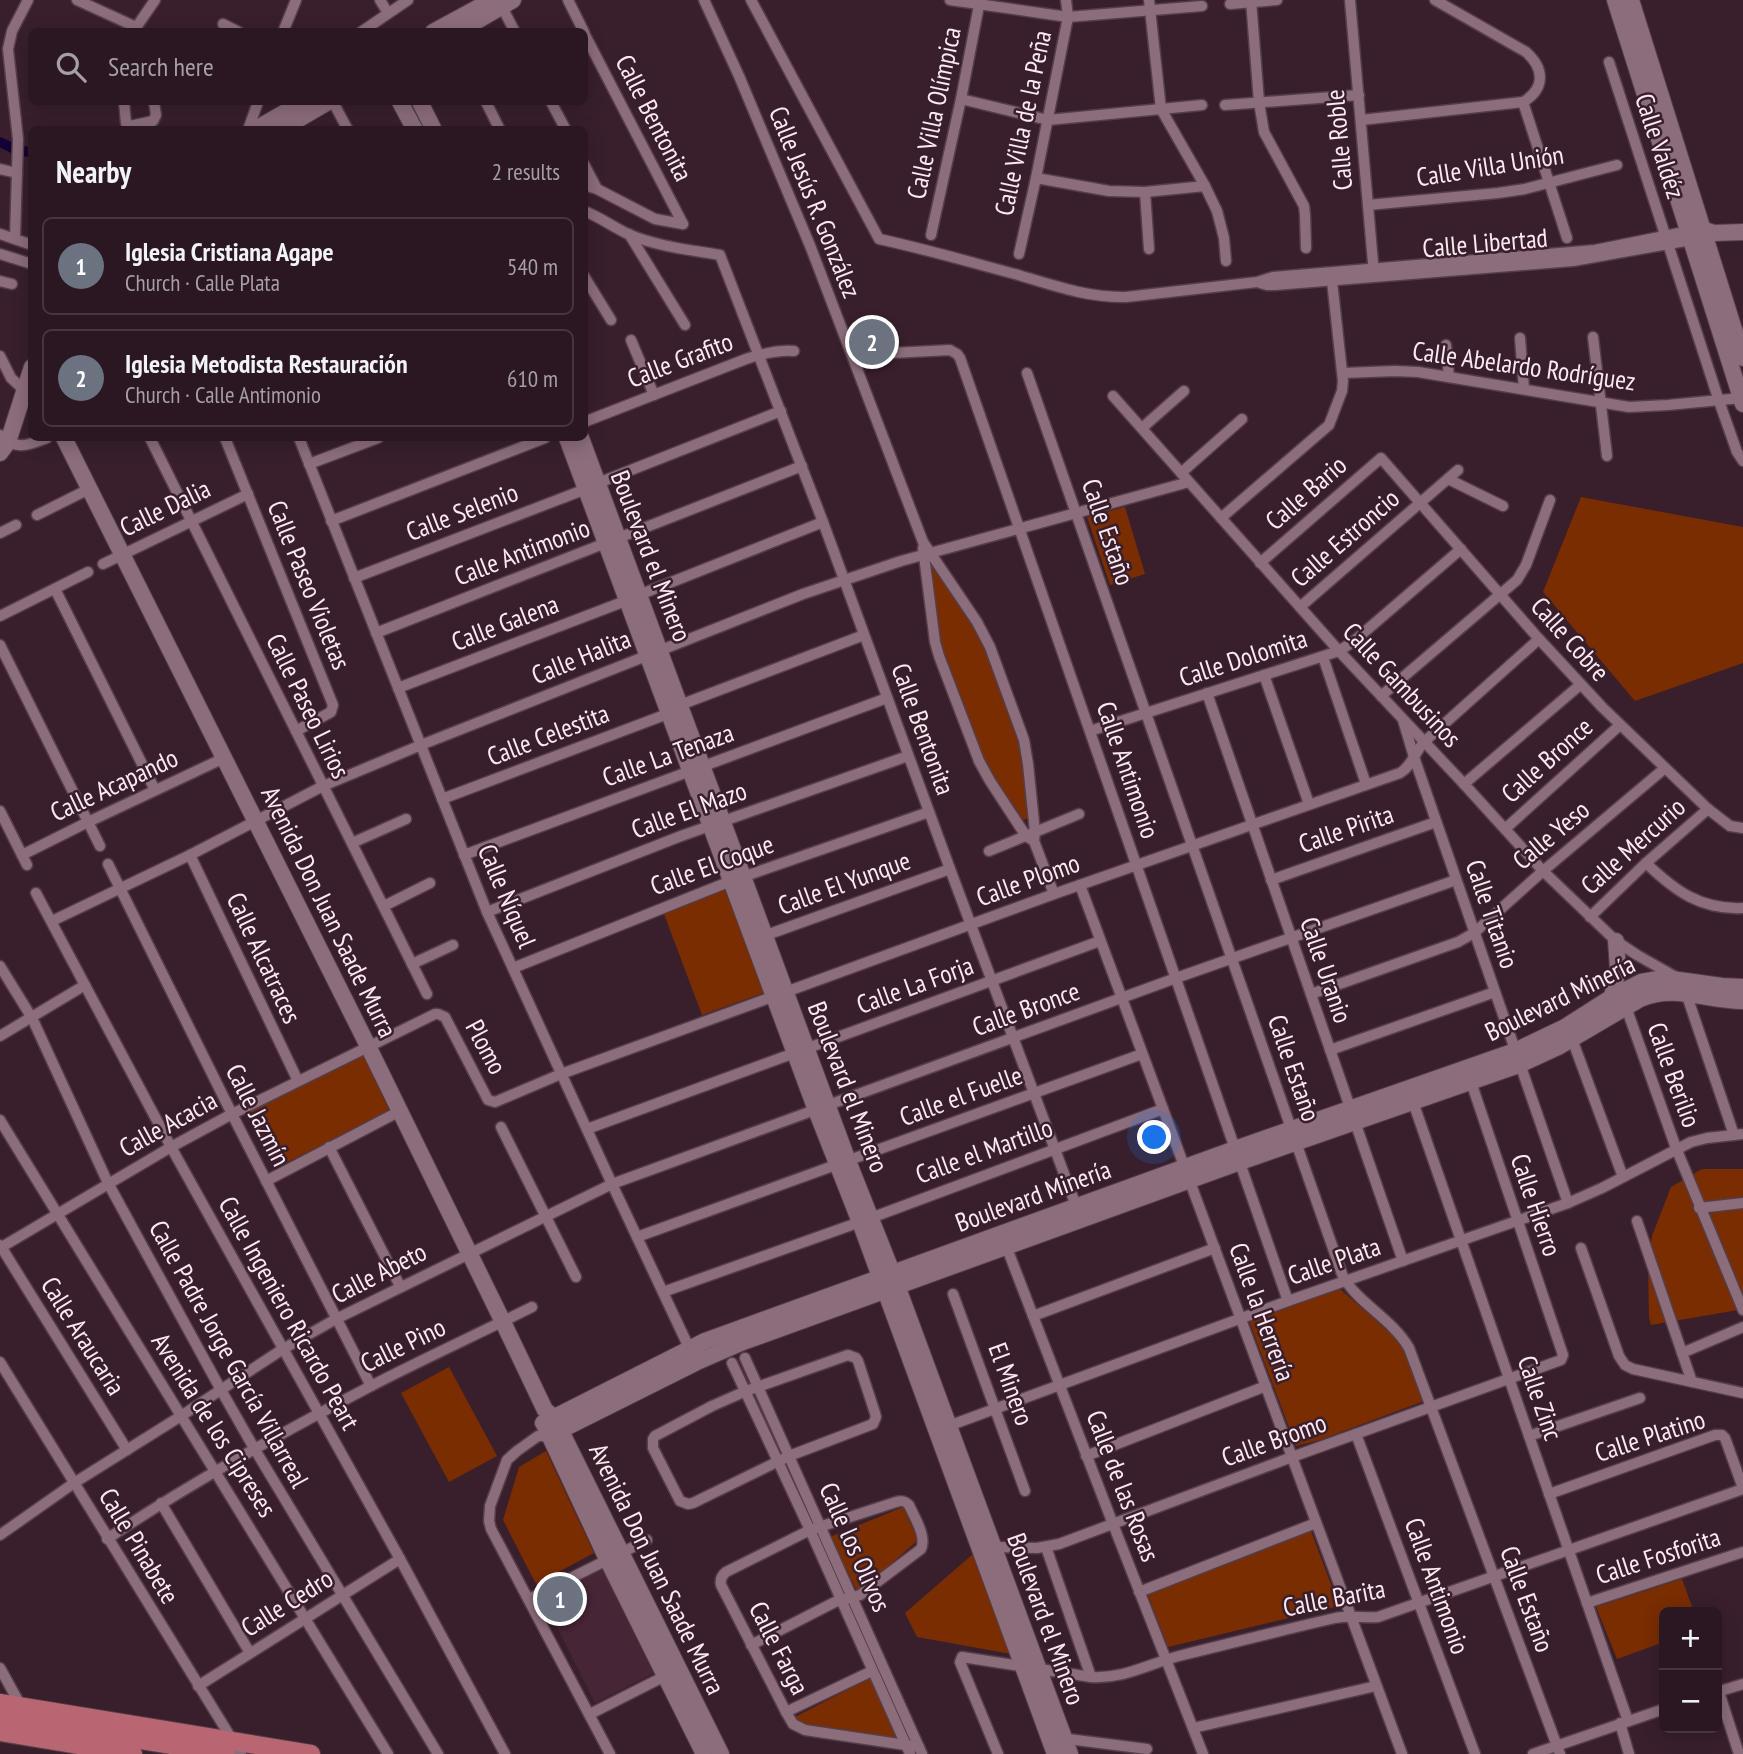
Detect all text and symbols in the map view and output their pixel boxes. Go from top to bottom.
street label: Calle Villa Olímpica [899,24,968,202]
street label: Calle Villa de la Peña [987,27,1058,218]
search box [28,28,588,105]
icon: search [52,48,90,86]
street label: Calle Bentonita [609,49,700,187]
text: Search here [108,50,214,83]
street label: Calle Roble [1318,88,1359,192]
street label: Calle Valdéz [1628,89,1693,202]
street label: Calle Jesús R. González [762,101,869,302]
street label: Calle Villa Unión [1414,138,1566,193]
text: Nearby [56,152,131,191]
text: 2 results [492,157,560,186]
street label: Calle Libertad [1421,221,1549,264]
text: Iglesia Cristiana Agape [125,235,334,268]
text: 1 [76,252,87,281]
text: 540 m [507,252,558,281]
text: Church · Calle Plata [125,268,280,297]
pin: 2 [849,316,895,368]
street label: Calle Grafito [622,324,737,395]
street label: Calle Abelardo Rodríguez [1411,334,1638,397]
text: Iglesia Metodista Restauración [125,347,408,380]
text: 2 [76,364,87,393]
text: 610 m [507,364,558,393]
text: Church · Calle Antimonio [125,380,321,409]
street label: Calle Bario [1258,448,1353,537]
street label: Boulevard el Minero [604,466,699,646]
street label: Calle Dalia [114,472,215,544]
street label: Calle Estaño [1075,474,1142,589]
street label: Calle Selenio [401,475,522,548]
street label: Calle Estroncio [1284,481,1406,594]
street label: Calle Paseo Violetas [261,496,358,674]
street label: Calle Antimonio [449,511,594,592]
street label: Calle Galena [447,587,563,658]
street label: Calle Cobre [1524,590,1617,688]
street label: Calle Gambusinos [1336,615,1469,754]
street label: Calle Dolomita [1175,621,1311,694]
street label: Calle Halita [526,622,635,691]
street label: Calle Paseo Lirios [259,628,358,784]
street label: Calle Bentonita [884,659,962,799]
street label: Calle Celestita [482,696,614,773]
street label: Calle Antimonio [1090,697,1167,843]
street label: Calle Bronce [1494,710,1599,809]
street label: Calle La Tenaza [598,716,738,794]
street label: Calle Acapando [45,741,183,828]
street label: Calle El Mazo [627,773,751,846]
street label: Avenida Don Juan Saade Murra [254,781,405,1043]
street label: Calle Mercurio [1574,790,1692,901]
street label: Calle Yeso [1505,793,1596,876]
street label: Calle Pirita [1294,797,1398,860]
street label: Calle El Coque [646,827,778,902]
street label: Calle Níquel [471,839,544,953]
street label: Calle El Yunque [773,843,915,922]
street label: Calle Plomo [972,846,1084,913]
street label: Calle Titanio [1459,855,1526,973]
street label: Calle Alcatraces [220,887,309,1029]
street label: Calle Uranio [1293,913,1360,1027]
street label: Boulevard Minería [1479,947,1640,1048]
street label: Calle La Forja [852,948,978,1021]
street label: Calle Bronce [968,974,1084,1043]
street label: Boulevard el Minero [801,997,896,1177]
street label: Calle Estaño [1261,1010,1328,1125]
street label: Plomo [458,1014,514,1080]
street label: Calle Berilio [1640,1018,1709,1132]
street label: Calle Jazmín [219,1058,298,1171]
street label: Calle el Fuelle [895,1058,1027,1133]
street label: Calle Acacia [113,1083,222,1164]
street label: Calle el Martillo [911,1110,1057,1191]
your location [1137,1120,1171,1154]
street label: Calle Hierro [1504,1149,1569,1260]
street label: Boulevard Minería [951,1152,1115,1239]
street label: Calle Ingeniero Ricardo Peart [212,1190,367,1435]
street label: Calle Padre Jorge García Villarreal [142,1214,317,1493]
street label: Calle Plata [1283,1229,1385,1292]
street label: Calle Abeto [326,1235,432,1310]
street label: Calle la Herrería [1222,1238,1303,1386]
street label: Calle Araucaria [34,1270,133,1401]
street label: Calle Pino [355,1310,451,1379]
street label: Avenida de los Cipreses [145,1327,284,1523]
street label: El Minero [981,1338,1042,1430]
street label: Calle Zinc [1511,1351,1570,1445]
street label: Calle Platino [1591,1402,1709,1469]
street label: Calle Bromo [1217,1405,1331,1474]
street label: Calle de las Rosas [1080,1406,1167,1566]
street label: Avenida Don Juan Saade Murra [582,1438,733,1700]
street label: Calle los Olivos [812,1477,899,1617]
street label: Calle Pinabete [92,1482,187,1610]
street label: Calle Antimonio [1398,1513,1477,1658]
street label: Calle Fosforita [1591,1520,1724,1591]
street label: Boulevard el Minero [1000,1528,1093,1709]
street label: Calle Estaño [1493,1541,1562,1656]
street label: Calle Cedro [235,1562,339,1644]
street label: Calle Barita [1280,1571,1388,1624]
pin: 1 [537,1573,583,1625]
street label: Calle Farga [742,1596,817,1700]
map controls [1659,1607,1722,1733]
button: + [1659,1607,1722,1670]
button: − [1659,1670,1722,1733]

